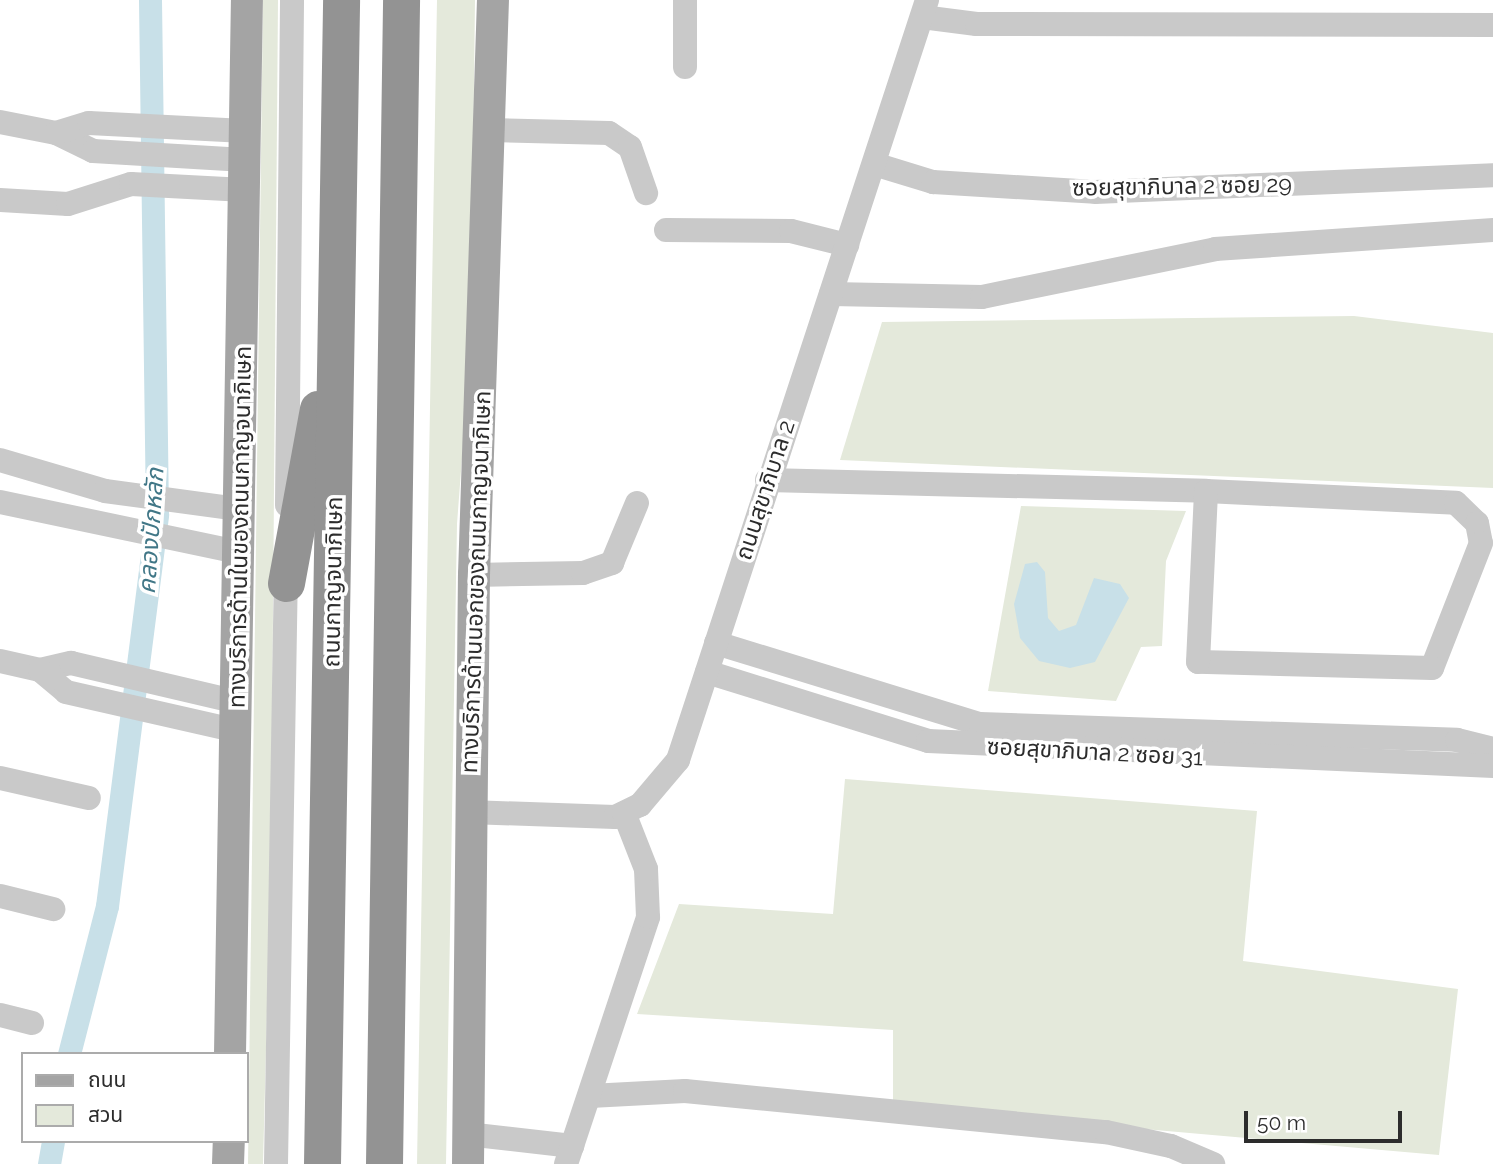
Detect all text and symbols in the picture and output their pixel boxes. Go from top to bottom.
street label: ซอยสุขาภิบาล 2 ซอย 29 [1072,170,1292,202]
street label: ทางบริการด้านในของถนนกาญจนาภิเษก [223,346,257,708]
street label: ทางบริการด้านนอกของถนนกาญจนาภิเษก [456,390,496,774]
street label: ถนนสุขาภิบาล 2 [729,417,801,563]
water label: คลองปักหลัก [132,467,170,595]
street label: ถนนกาญจนาภิเษก [318,496,348,668]
street label: ซอยสุขาภิบาล 2 ซอย 31 [986,733,1204,771]
legend [21,1052,248,1143]
text: ถนน [88,1067,126,1092]
scale bar [1248,1098,1406,1142]
text: สวน [88,1102,123,1127]
text: 50 m [1257,1110,1306,1135]

